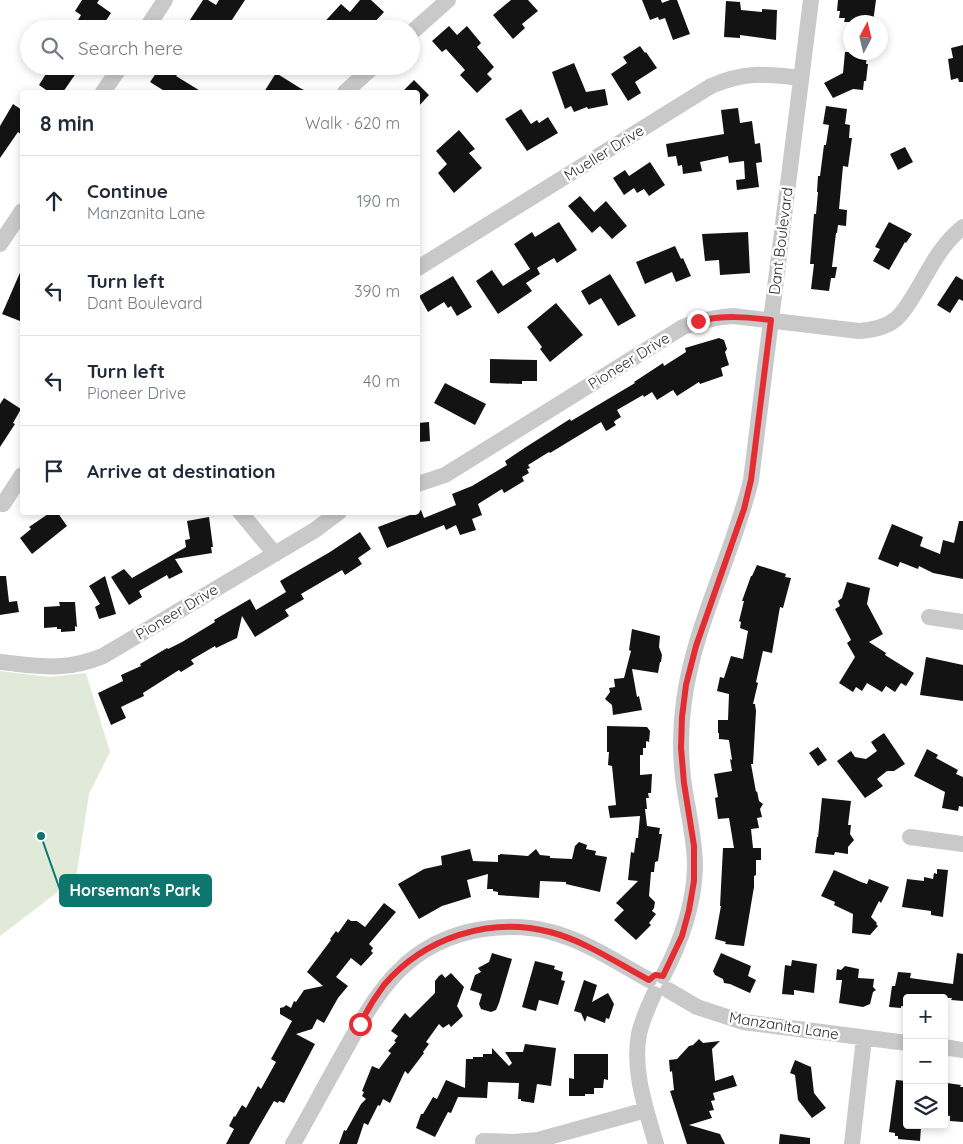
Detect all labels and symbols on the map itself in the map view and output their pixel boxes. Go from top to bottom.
north arrow [843,15,888,60]
street label: Mueller Drive [560,121,647,185]
street label: Dant Boulevard [764,186,797,296]
route end [687,310,710,333]
street label: Pioneer Drive [584,328,673,393]
street label: Pioneer Drive [132,580,221,644]
callout: Horseman's Park [60,875,211,906]
text: Horseman's Park [69,880,201,900]
street label: Manzanita Lane [728,1007,840,1044]
route start [349,1013,372,1036]

